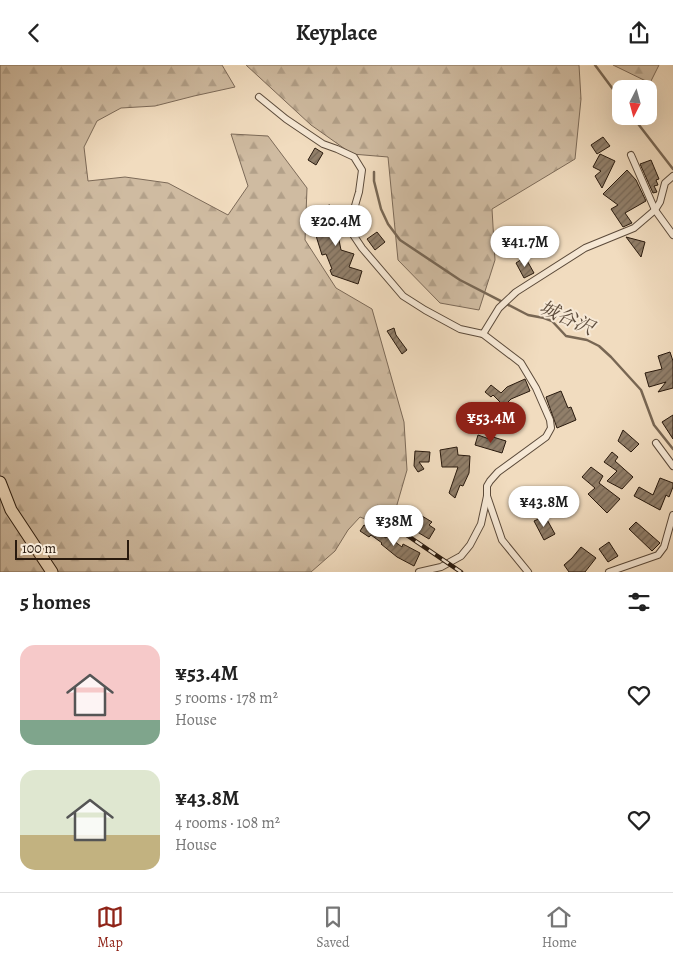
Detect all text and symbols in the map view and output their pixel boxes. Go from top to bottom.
text: Keyplace [296,18,377,48]
icon: back [20,19,48,47]
icon: share [625,19,653,47]
north arrow [612,80,658,125]
map controls [612,80,657,125]
pin: ¥20.4M [295,205,377,247]
text: ¥20.4M [311,210,361,232]
pin: ¥41.7M [484,225,566,268]
text: ¥41.7M [501,231,549,253]
water label: 城谷沢 [535,294,600,342]
pin: ¥53.4M [450,401,532,444]
text: ¥53.4M [467,407,515,429]
pin: ¥43.8M [503,485,585,528]
text: ¥43.8M [519,491,569,513]
pin: ¥38M [364,505,424,547]
text: ¥38M [375,510,413,532]
scale bar [15,537,129,560]
text: 100 m [22,539,56,558]
text: 5 homes [20,588,91,616]
icon: filters [625,588,653,616]
text: ¥53.4M [175,659,238,687]
icon: home [60,665,120,725]
icon: heart [625,681,653,709]
text: 5 rooms · 178 m² [175,687,278,709]
text: House [175,709,217,731]
text: ¥43.8M [175,784,239,812]
icon: home [60,790,120,850]
icon: heart [625,806,653,834]
text: 4 rooms · 108 m² [175,812,280,834]
text: House [175,834,217,856]
tab: Map [96,903,124,952]
tab: Saved [316,903,350,952]
tab: Home [542,903,577,952]

